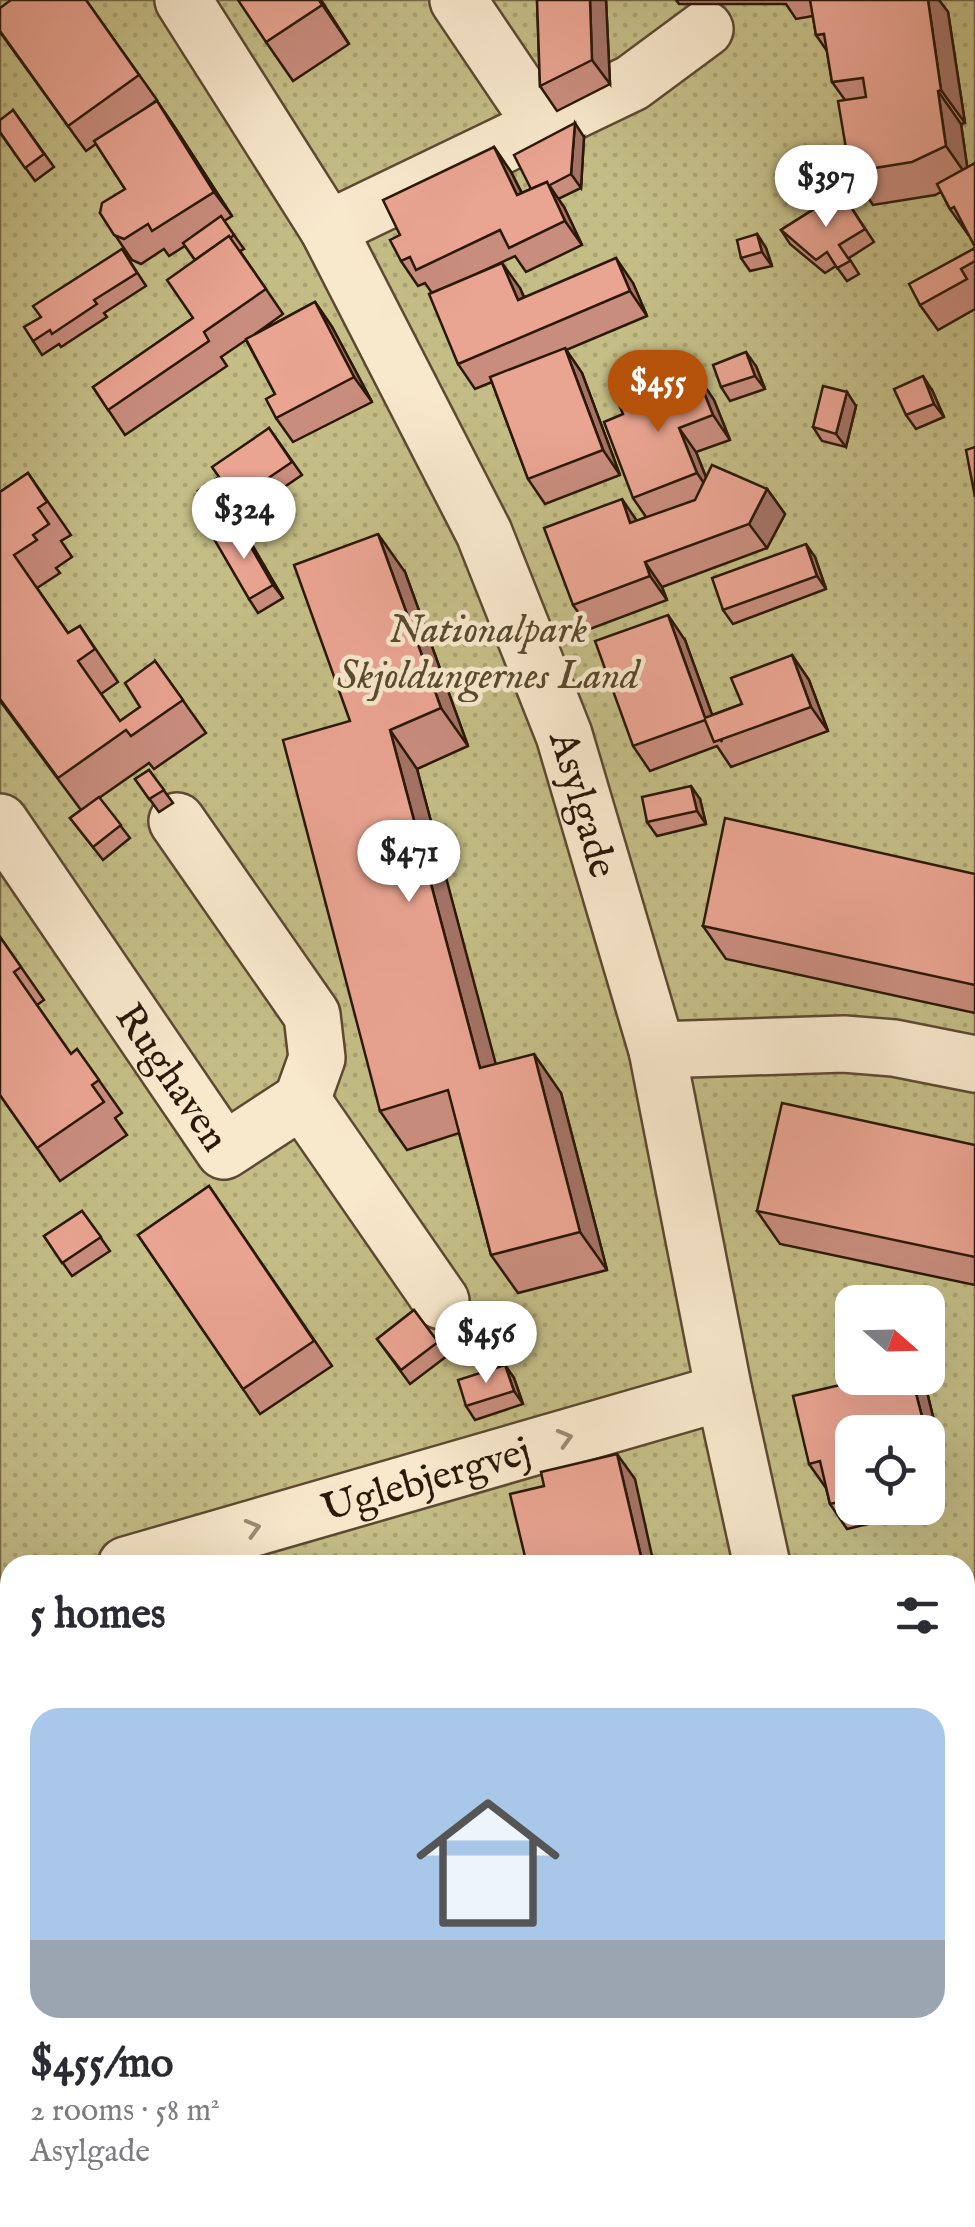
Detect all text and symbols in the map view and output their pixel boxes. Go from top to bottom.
pin: $397 [767,145,885,230]
text: $397 [797,157,855,198]
pin: $455 [599,350,717,435]
text: $455 [630,362,686,403]
pin: $324 [185,477,303,562]
text: $324 [214,489,274,530]
park label: Nationalpark Skjoldungernes Land [337,606,641,703]
street label: Asylgade [535,725,627,884]
pin: $471 [350,820,468,905]
text: $471 [379,832,439,873]
street label: Rughaven [102,995,239,1162]
north arrow [835,1285,945,1395]
map controls [835,1285,945,1525]
pin: $456 [427,1301,545,1386]
text: $456 [457,1313,515,1354]
button: locate [835,1415,945,1525]
street label: Uglebjergvej [316,1427,537,1536]
one-way arrow [556,1428,573,1449]
one-way arrow [244,1519,261,1540]
icon: filters [890,1588,945,1643]
text: 5 homes [30,1589,166,1642]
icon: home [398,1773,578,1953]
text: $455/mo [30,2038,173,2091]
text: 2 rooms · 58 m² [30,2091,220,2132]
text: Asylgade [30,2132,150,2173]

